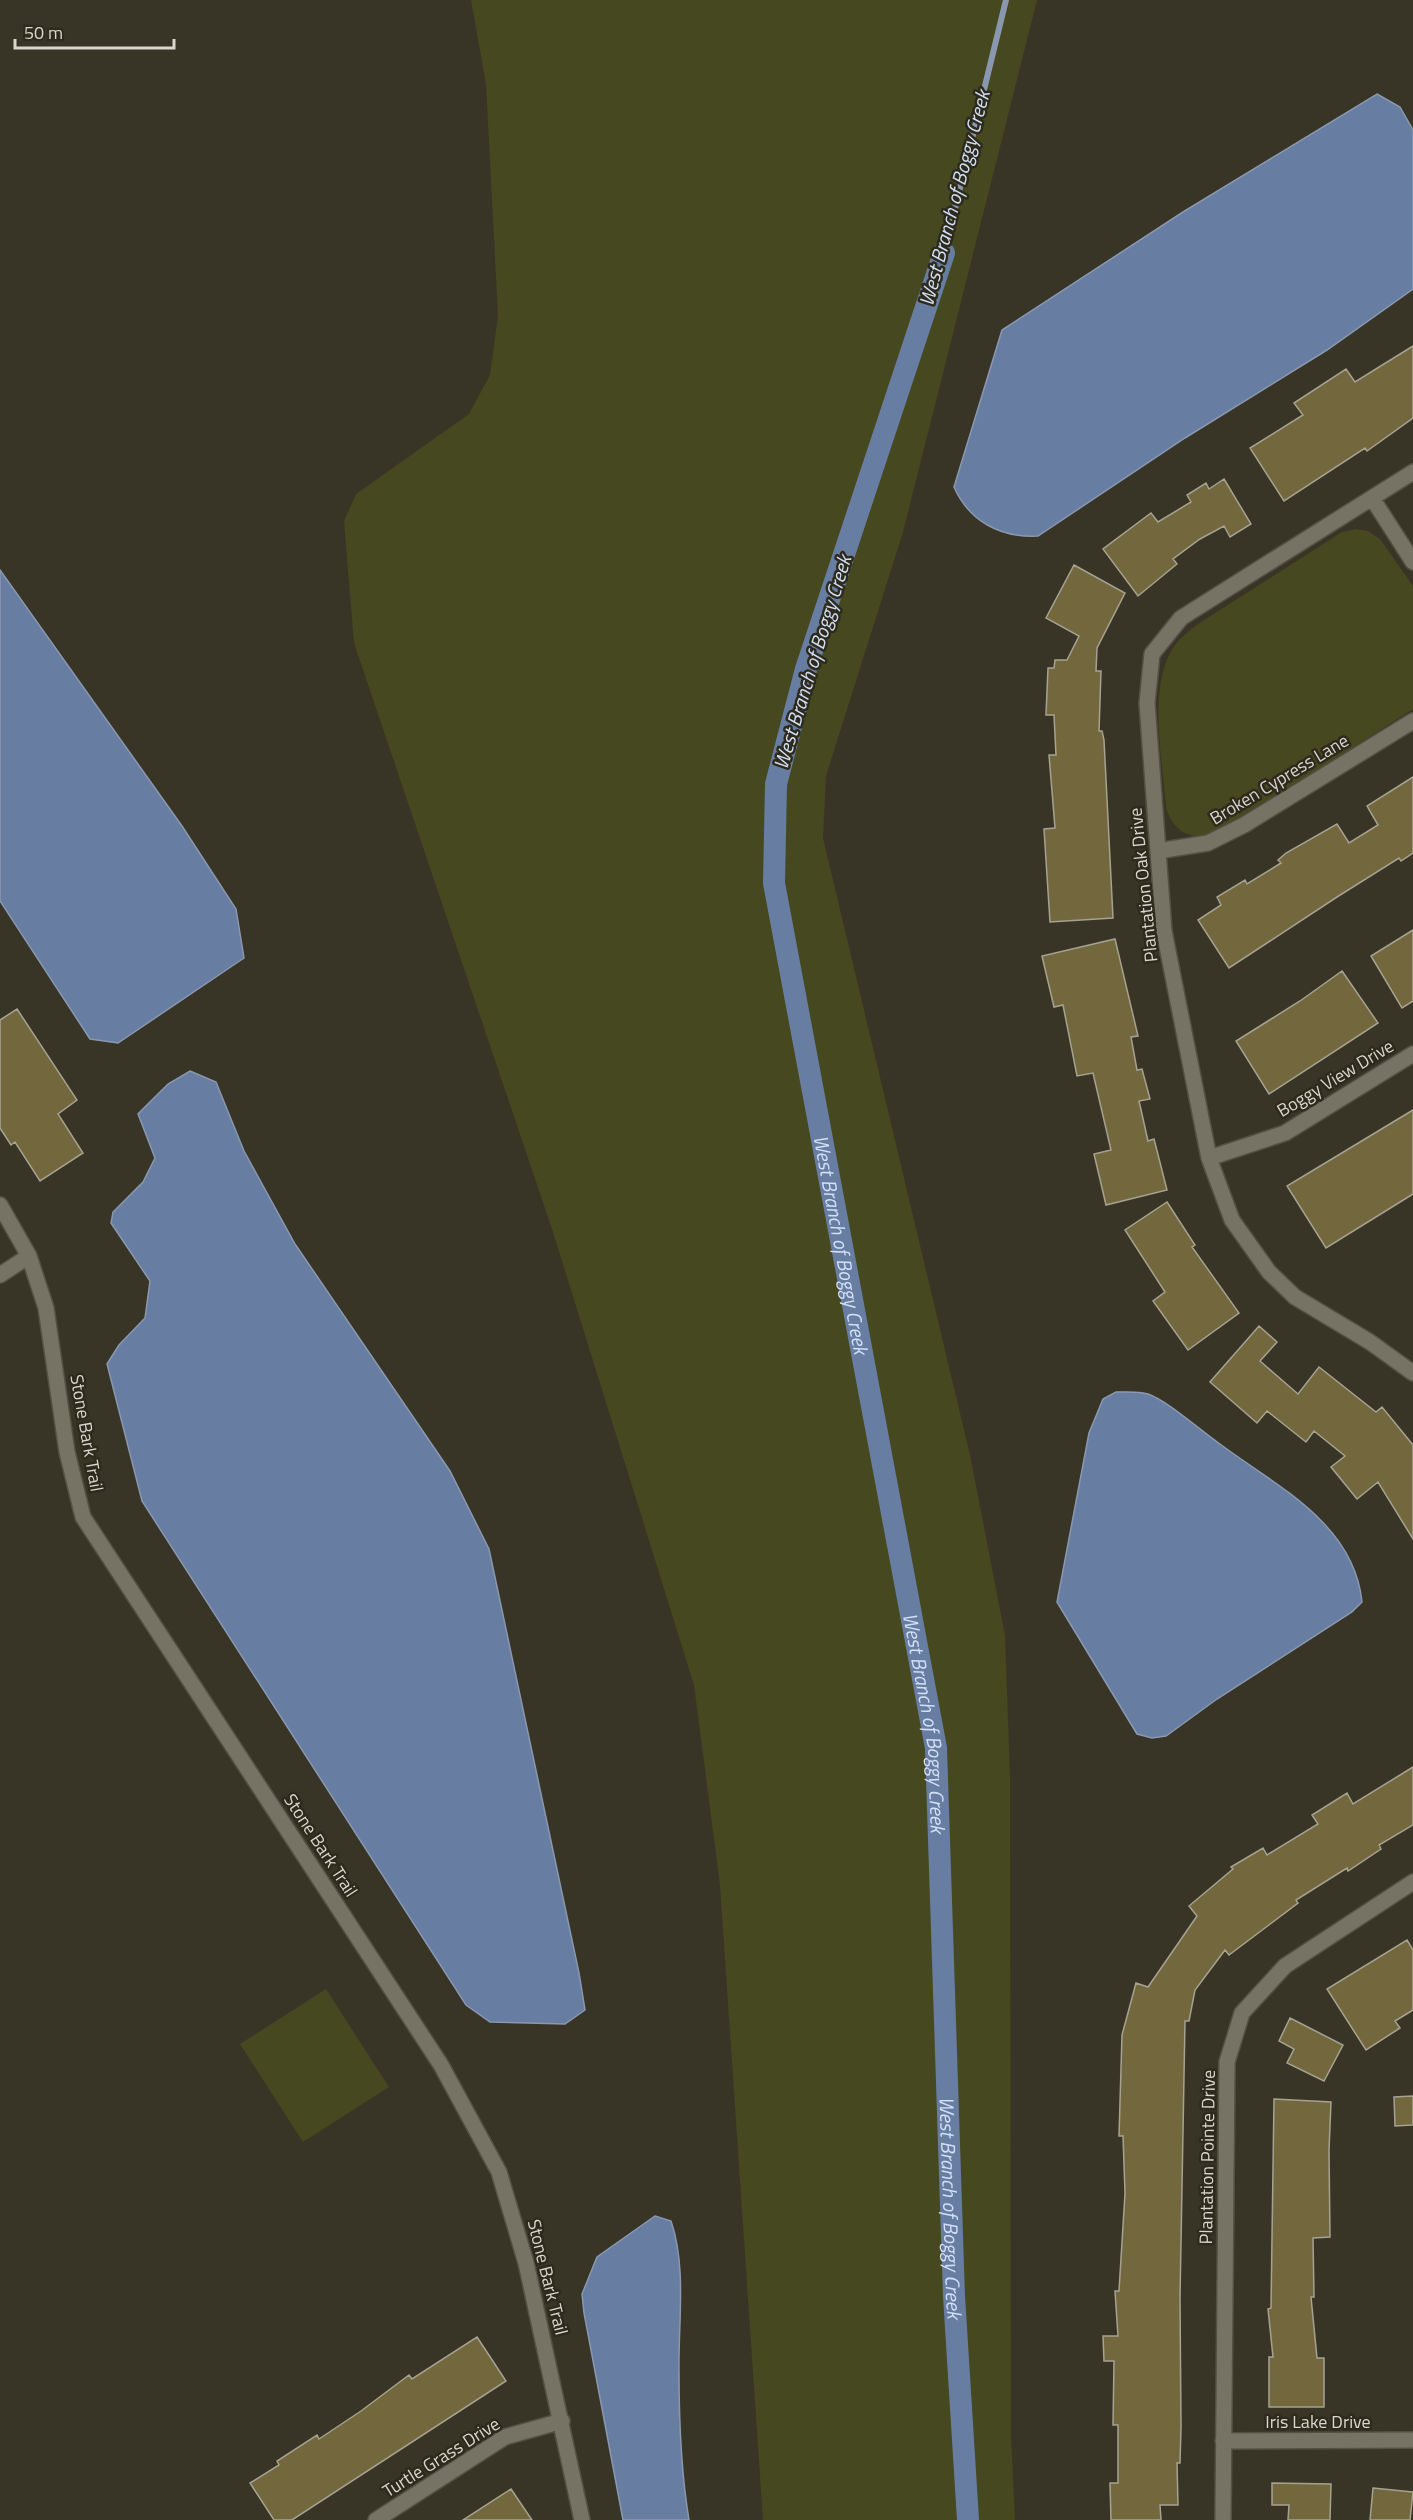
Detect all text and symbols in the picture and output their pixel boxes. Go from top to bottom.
scale bar [15,12,174,50]
text: 50 m [24,19,63,46]
water label: West Branch of Boggy Creek [910,85,998,309]
water label: West Branch of Boggy Creek [765,549,860,773]
street label: Broken Cypress Lane [1204,727,1354,831]
street label: Plantation Oak Drive [1121,806,1165,964]
street label: Boggy View Drive [1271,1032,1399,1124]
water label: West Branch of Boggy Creek [806,1132,878,1359]
street label: Stone Bark Trail [63,1372,111,1494]
water label: West Branch of Boggy Creek [895,1610,954,1836]
street label: Stone Bark Trail [277,1788,365,1902]
street label: Plantation Pointe Drive [1192,2069,1222,2245]
water label: West Branch of Boggy Creek [932,2096,971,2322]
street label: Stone Bark Trail [521,2216,575,2338]
street label: Iris Lake Drive [1265,2408,1371,2435]
street label: Turtle Grass Drive [377,2410,505,2504]

